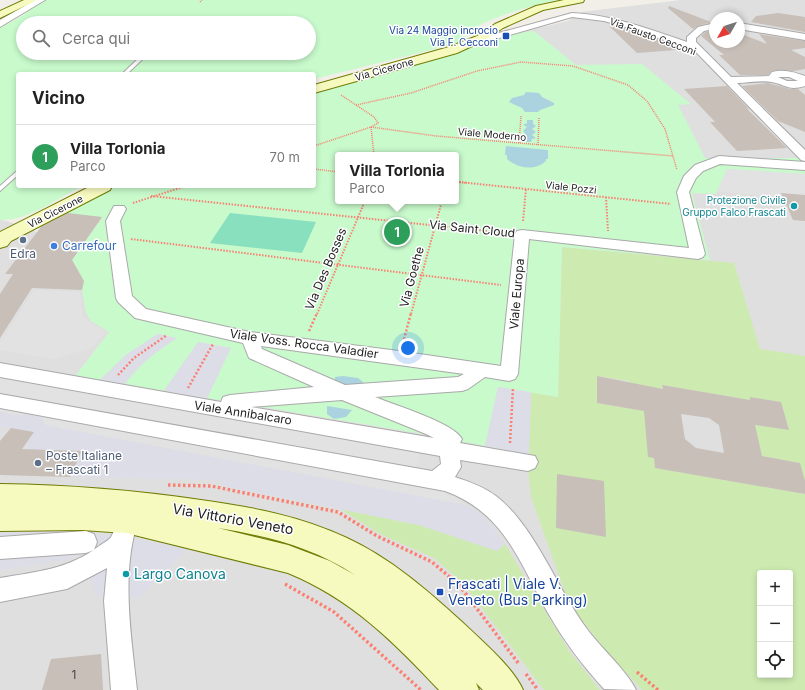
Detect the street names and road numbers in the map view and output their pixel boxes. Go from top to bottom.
street label: Via Fausto Cecconi [608,15,698,57]
street label: Via Cicerone [353,55,415,83]
street label: Viale Moderno [457,125,527,143]
street label: Viale Pozzi [545,178,597,196]
street label: Via Cicerone [25,192,85,230]
street label: Via Saint Cloud [428,217,516,240]
street label: Via Des Bosses [301,226,350,312]
street label: Via Goethe [396,245,427,309]
street label: Viale Europa [506,258,527,330]
street label: Viale Voss. Rocca Valadier [229,326,380,361]
street label: Viale Annibalcaro [193,397,293,428]
street label: Via Vittorio Veneto [171,499,295,538]

